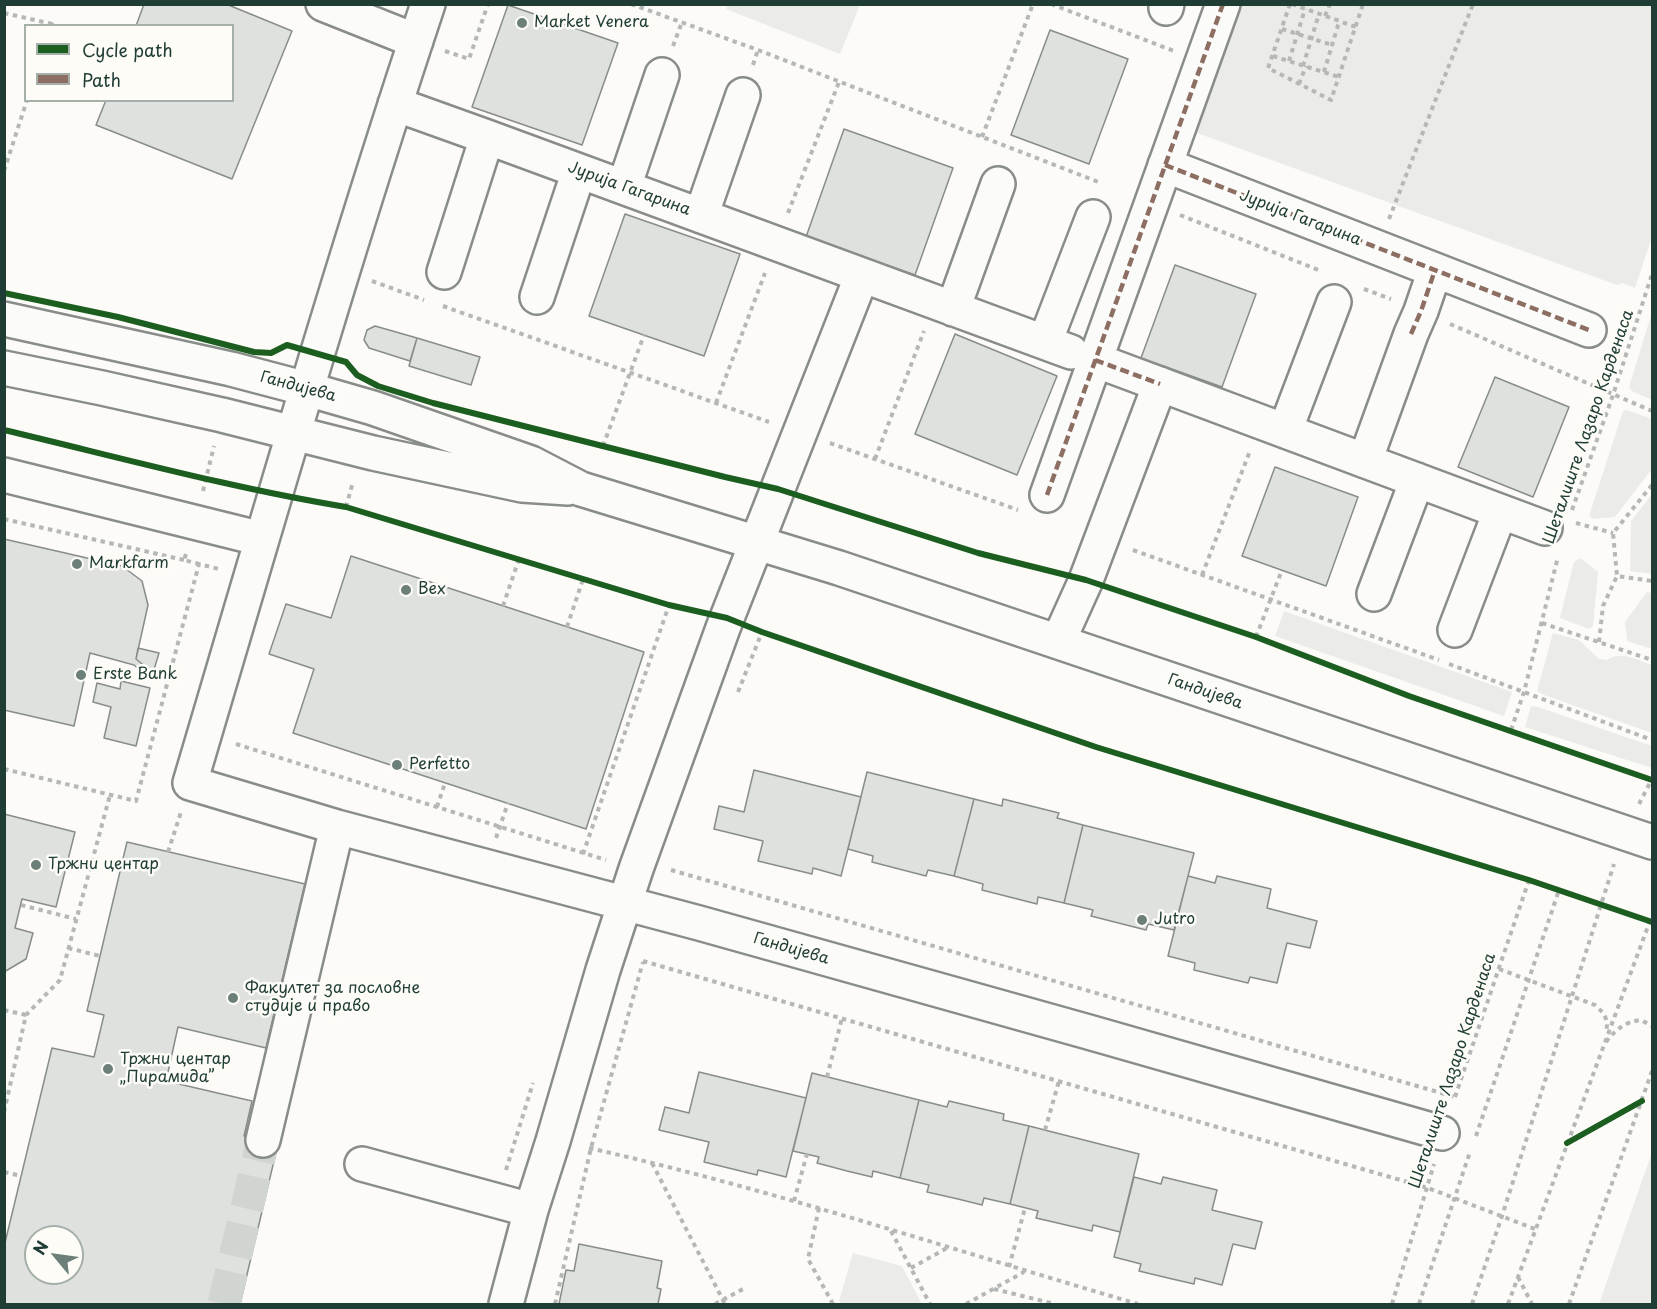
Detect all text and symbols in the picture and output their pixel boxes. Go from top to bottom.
place label: Market Venera [534,13,649,33]
marker: Market Venera [515,16,529,30]
legend [24,24,234,102]
text: Cycle path [82,36,173,63]
text: Path [82,66,121,93]
street label: Јурија Гагарина [565,158,693,220]
street label: Јурија Гагарина [1236,186,1364,250]
street label: Шеталиште Лазаро Карденаса [1540,307,1638,547]
street label: Гандијева [258,368,338,406]
place label: Markfarm [89,554,169,574]
marker: Markfarm [70,557,84,571]
place label: Bex [418,580,446,600]
marker: Bex [399,583,413,597]
place label: Erste Bank [93,665,177,685]
marker: Erste Bank [74,668,88,682]
street label: Гандијева [1165,670,1245,714]
place label: Perfetto [409,755,470,775]
marker: Perfetto [390,758,404,772]
place label: Тржни центар [48,855,159,875]
marker: Тржни центар [29,858,43,872]
place label: Jutro [1154,910,1195,930]
marker: Jutro [1135,913,1149,927]
street label: Гандијева [751,929,831,969]
street label: Шеталиште Лазаро Карденаса [1406,951,1500,1191]
place label: Факултет за пословне студије и право [245,979,420,1017]
marker: Факултет за пословне студије и право [226,991,240,1005]
place label: Тржни центар „Пирамида” [120,1050,231,1088]
marker: Тржни центар „Пирамида” [101,1062,115,1076]
north arrow [24,1225,84,1285]
text: N [26,1236,54,1259]

